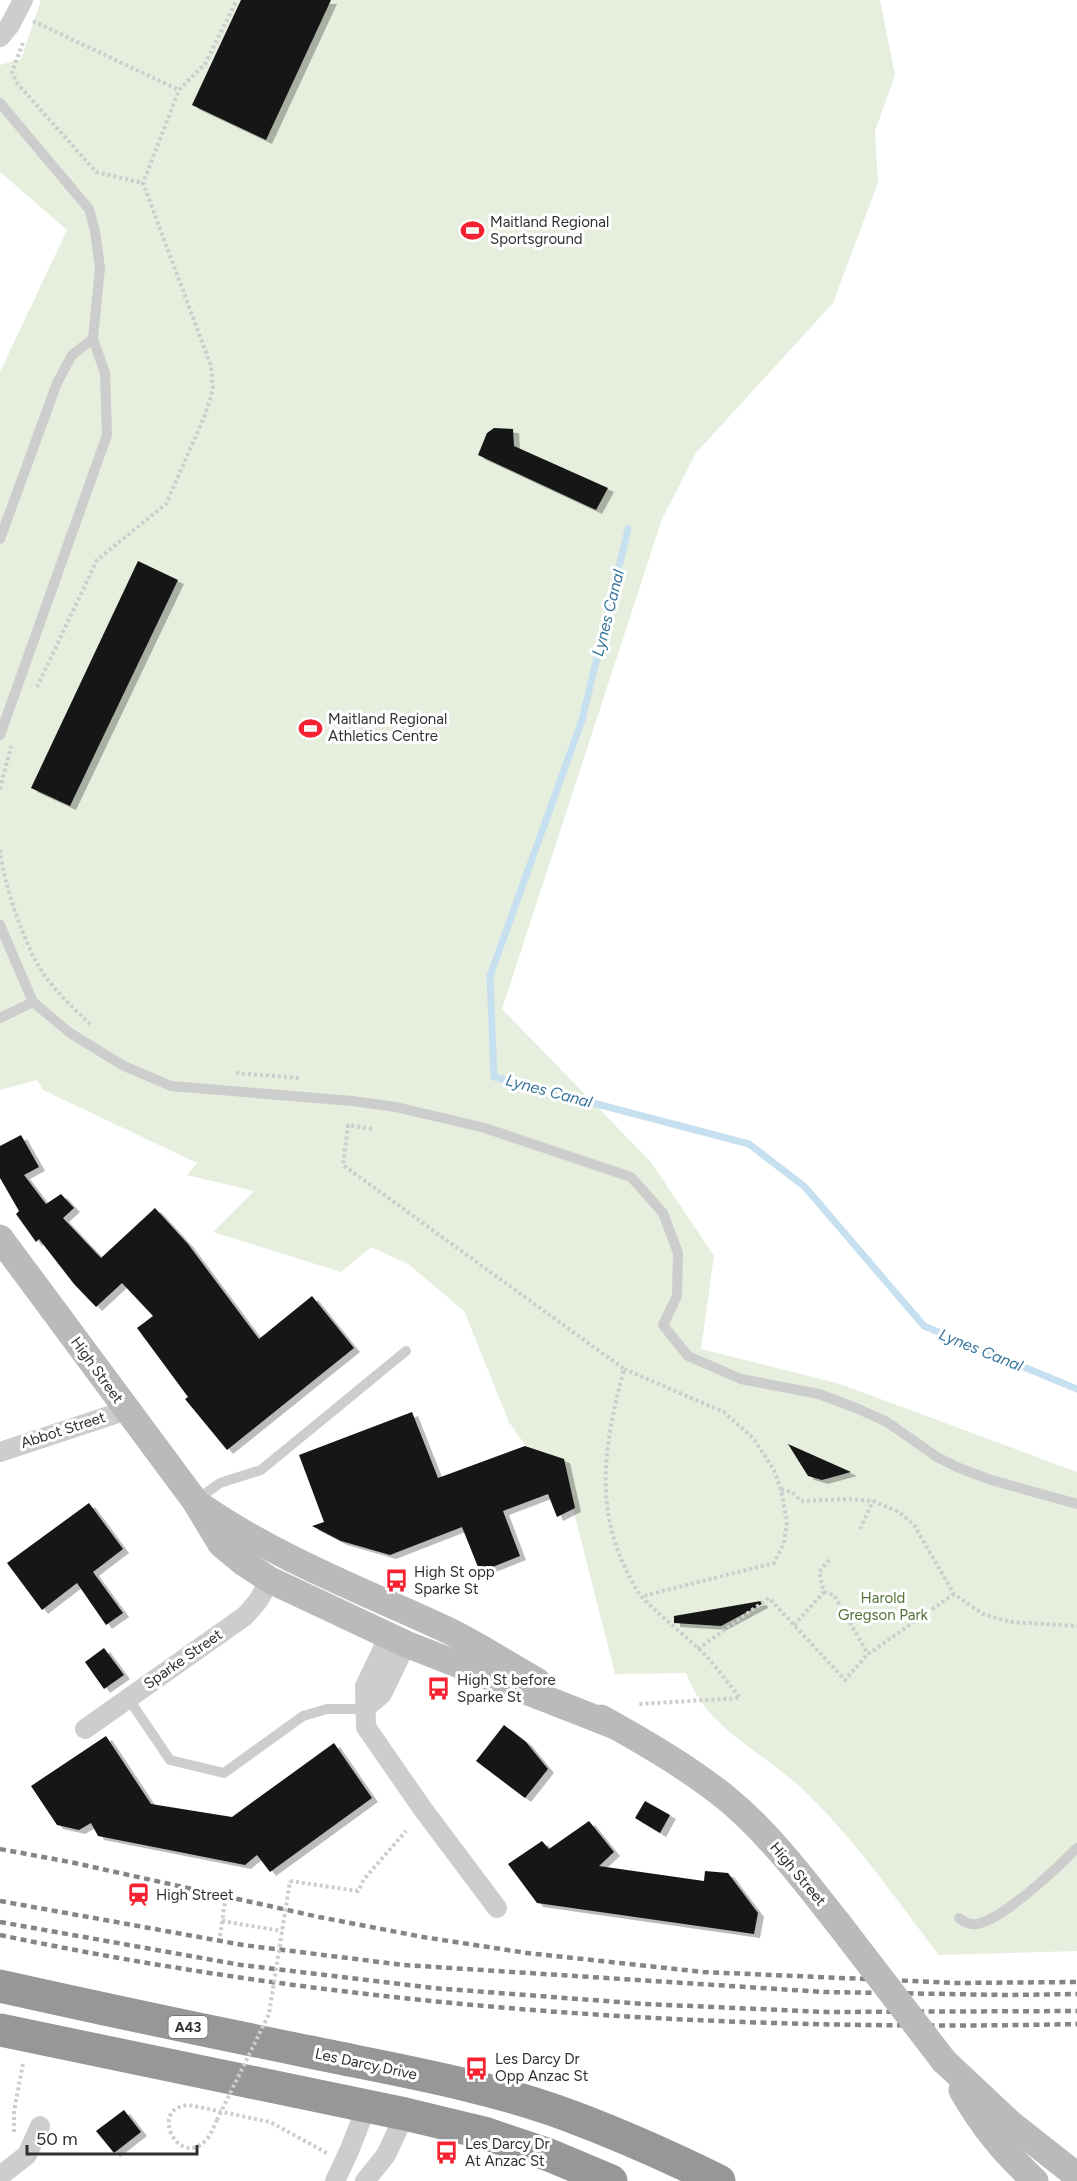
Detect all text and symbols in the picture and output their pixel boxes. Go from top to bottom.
place label: Maitland Regional Sportsground [490,213,609,248]
sports icon: Maitland Regional Sportsground [459,218,485,244]
water label: Lynes Canal [588,567,628,658]
place label: Maitland Regional Athletics Centre [328,710,447,745]
sports icon: Maitland Regional Athletics Centre [297,715,323,741]
water label: Lynes Canal [504,1070,595,1112]
water label: Lynes Canal [936,1325,1026,1376]
street label: High Street [67,1333,127,1407]
street label: Abbot Street [18,1408,108,1452]
place label: High St opp Sparke St [414,1563,495,1598]
bus stop icon: High St opp Sparke St [383,1568,409,1594]
park label: Harold Gregson Park [838,1589,929,1624]
street label: Sparke Street [140,1625,226,1693]
place label: High St before Sparke St [457,1671,556,1706]
bus stop icon: High St before Sparke St [426,1676,452,1702]
street label: High Street [766,1838,830,1910]
station icon: High Street [125,1882,151,1908]
place label: High Street [156,1886,234,1904]
road number: A43 [168,2016,207,2038]
street label: Les Darcy Drive [313,2044,419,2084]
place label: Les Darcy Dr Opp Anzac St [495,2050,589,2085]
bus stop icon: Les Darcy Dr Opp Anzac St [464,2055,490,2081]
scale bar [27,2118,196,2156]
text: 50 m [36,2128,78,2150]
place label: Les Darcy Dr At Anzac St [465,2135,550,2170]
bus stop icon: Les Darcy Dr At Anzac St [434,2140,460,2166]

